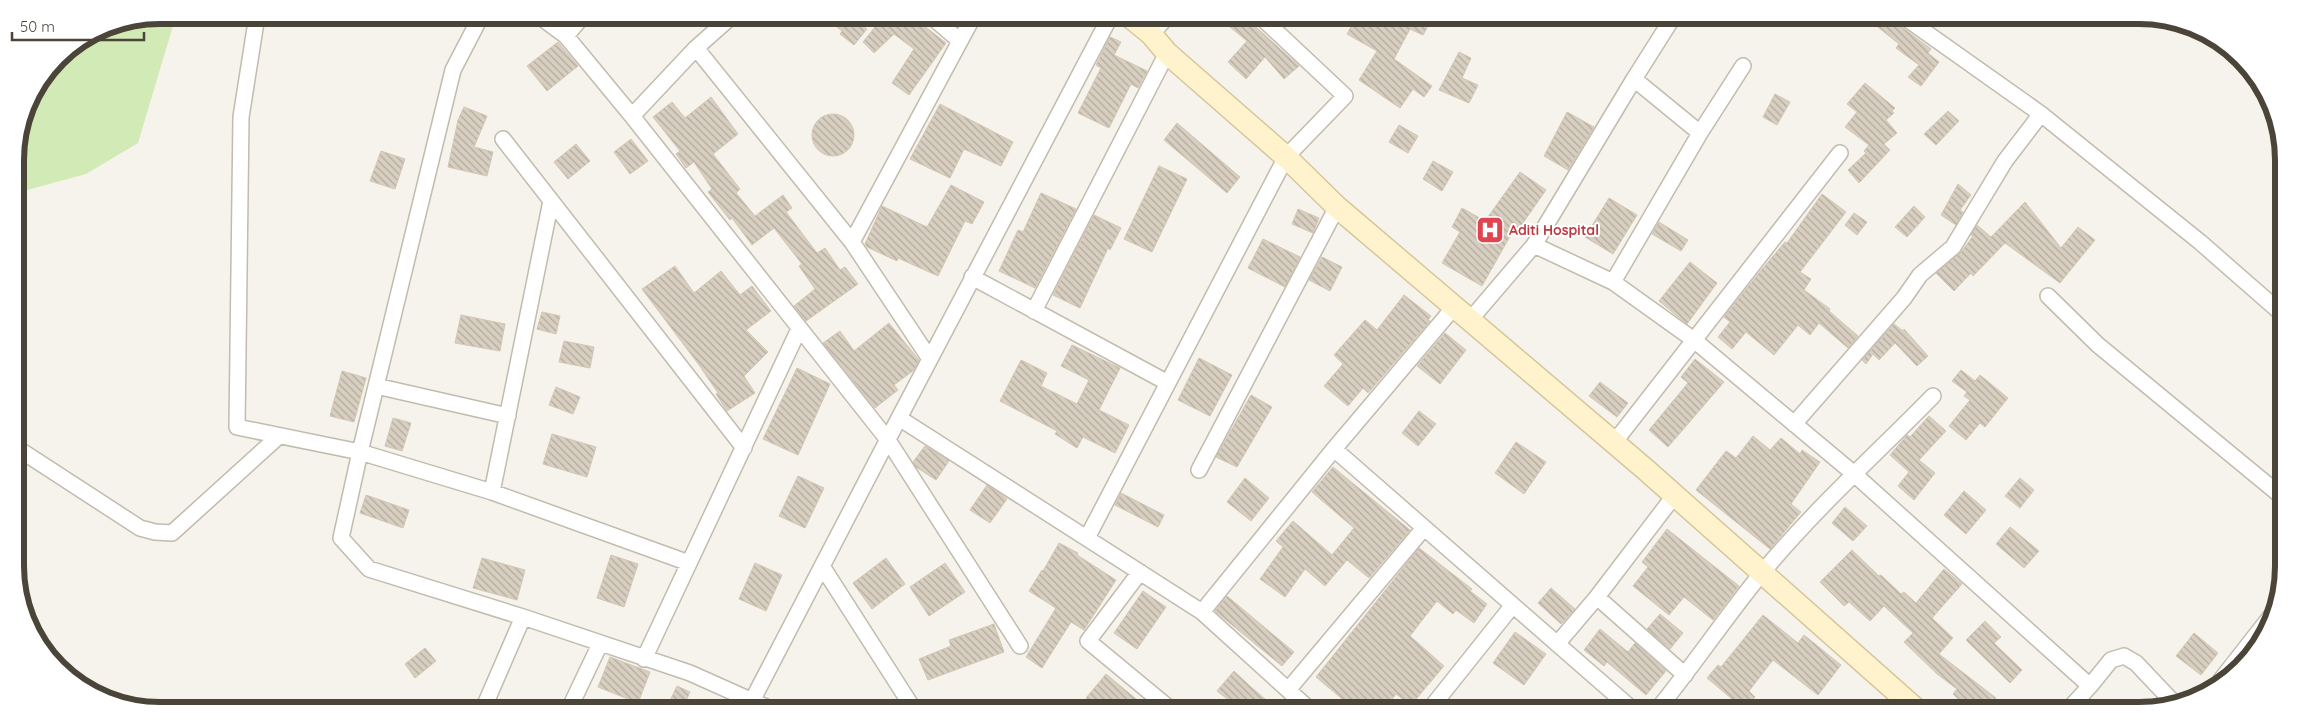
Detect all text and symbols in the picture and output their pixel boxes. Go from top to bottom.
scale bar [12,10,145,42]
text: 50 m [20,17,55,36]
hospital icon: Aditi Hospital [1475,215,1505,245]
place label: Aditi Hospital [1509,221,1599,239]

